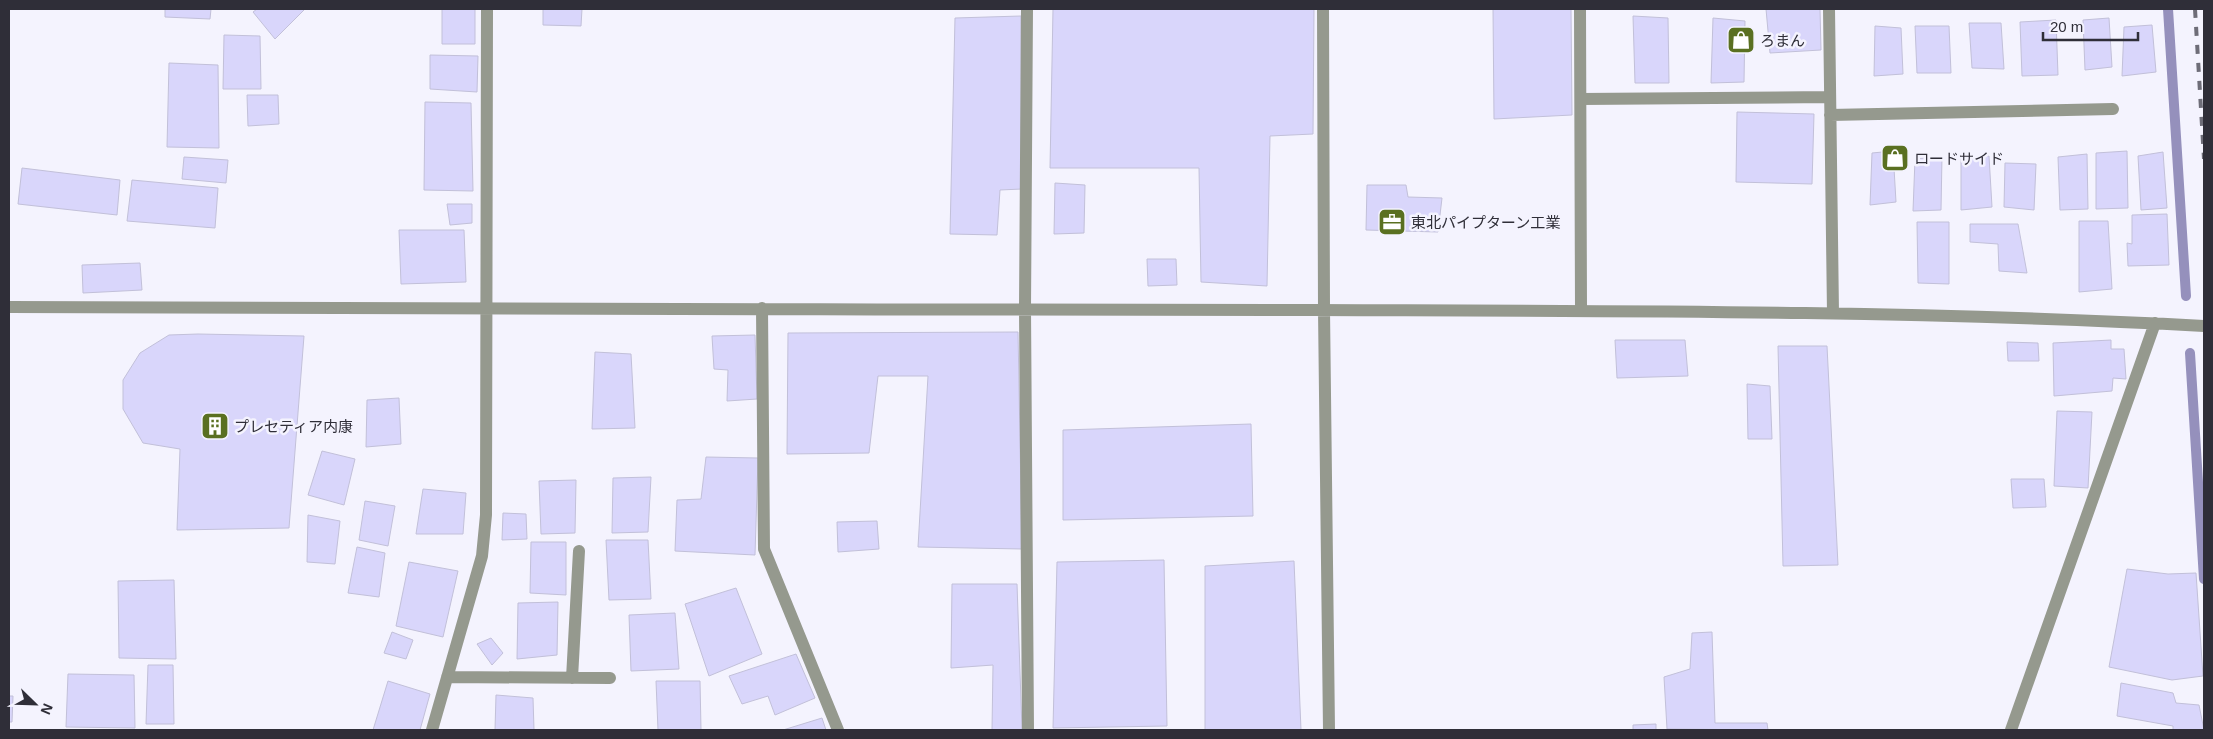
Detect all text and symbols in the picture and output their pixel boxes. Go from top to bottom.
scale bar [2043,10,2138,42]
text: 20 m [2050,18,2083,35]
shop icon: ろまん [1726,25,1756,55]
place label: ろまん [1760,32,1805,49]
shop icon: ロードサイド [1880,143,1910,173]
place label: ロードサイド [1914,150,2004,167]
office icon: 東北パイプターン工業 [1377,207,1407,237]
place label: 東北パイプターン工業 [1411,214,1560,231]
building icon: プレセティア内康 [200,411,230,441]
place label: プレセティア内康 [234,418,353,435]
north arrow [10,679,60,729]
text: N [38,701,56,717]

